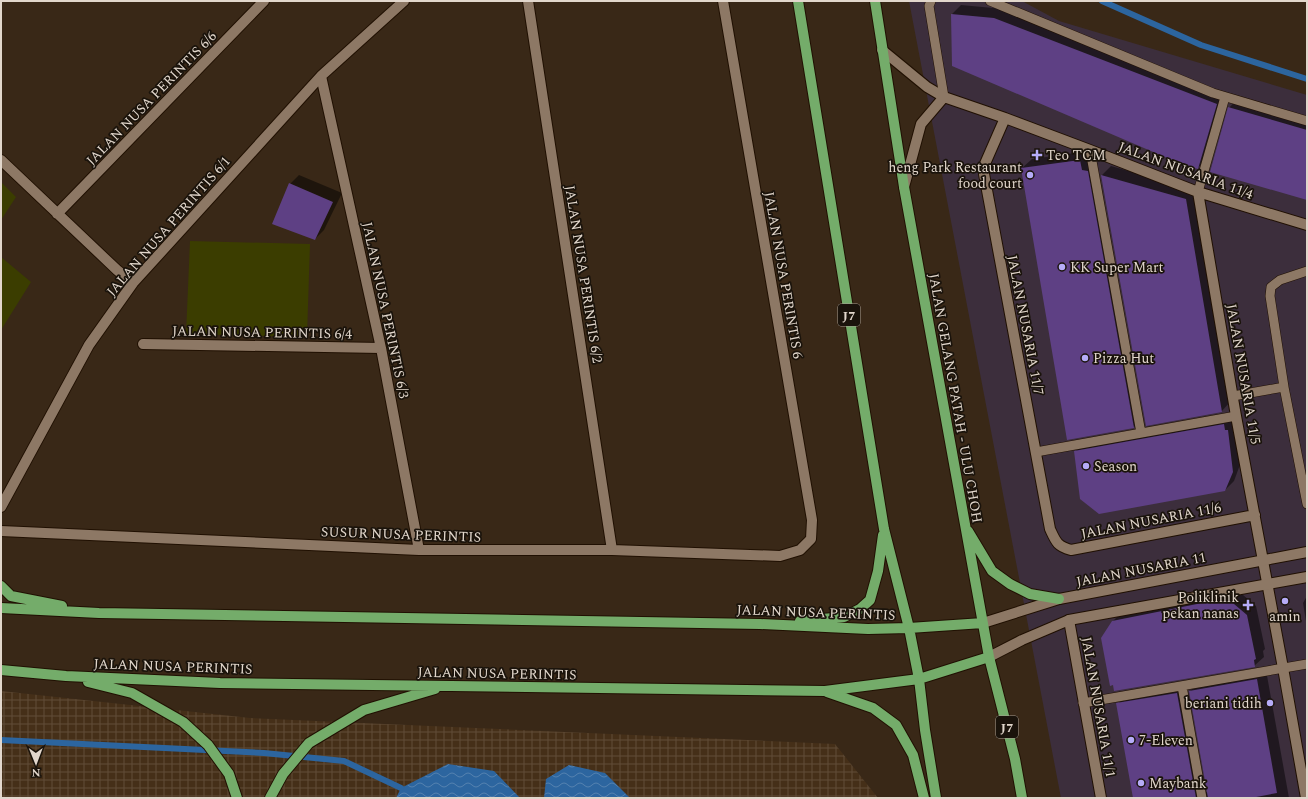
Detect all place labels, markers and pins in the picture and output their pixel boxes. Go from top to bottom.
place label: Teo TCM [1046,145,1106,166]
marker: Teo TCM [1031,149,1043,161]
place label: heng Park Restaurant food court [888,157,1022,194]
marker: heng Park Restaurant food court [1025,170,1035,180]
place label: KK Super Mart [1070,257,1164,278]
marker: KK Super Mart [1057,262,1067,272]
place label: Pizza Hut [1093,348,1154,369]
marker: Pizza Hut [1080,353,1090,363]
place label: Season [1094,456,1137,477]
marker: Season [1081,461,1091,471]
place label: Poliklinik pekan nanas [1162,587,1239,624]
marker: amin [1280,596,1290,606]
marker: Poliklinik pekan nanas [1242,599,1254,611]
place label: amin [1269,606,1301,627]
place label: beriani tidih [1185,693,1262,714]
marker: beriani tidih [1265,698,1275,708]
place label: 7-Eleven [1139,730,1193,751]
marker: 7-Eleven [1126,735,1136,745]
place label: Maybank [1149,773,1207,794]
marker: Maybank [1136,778,1146,788]

